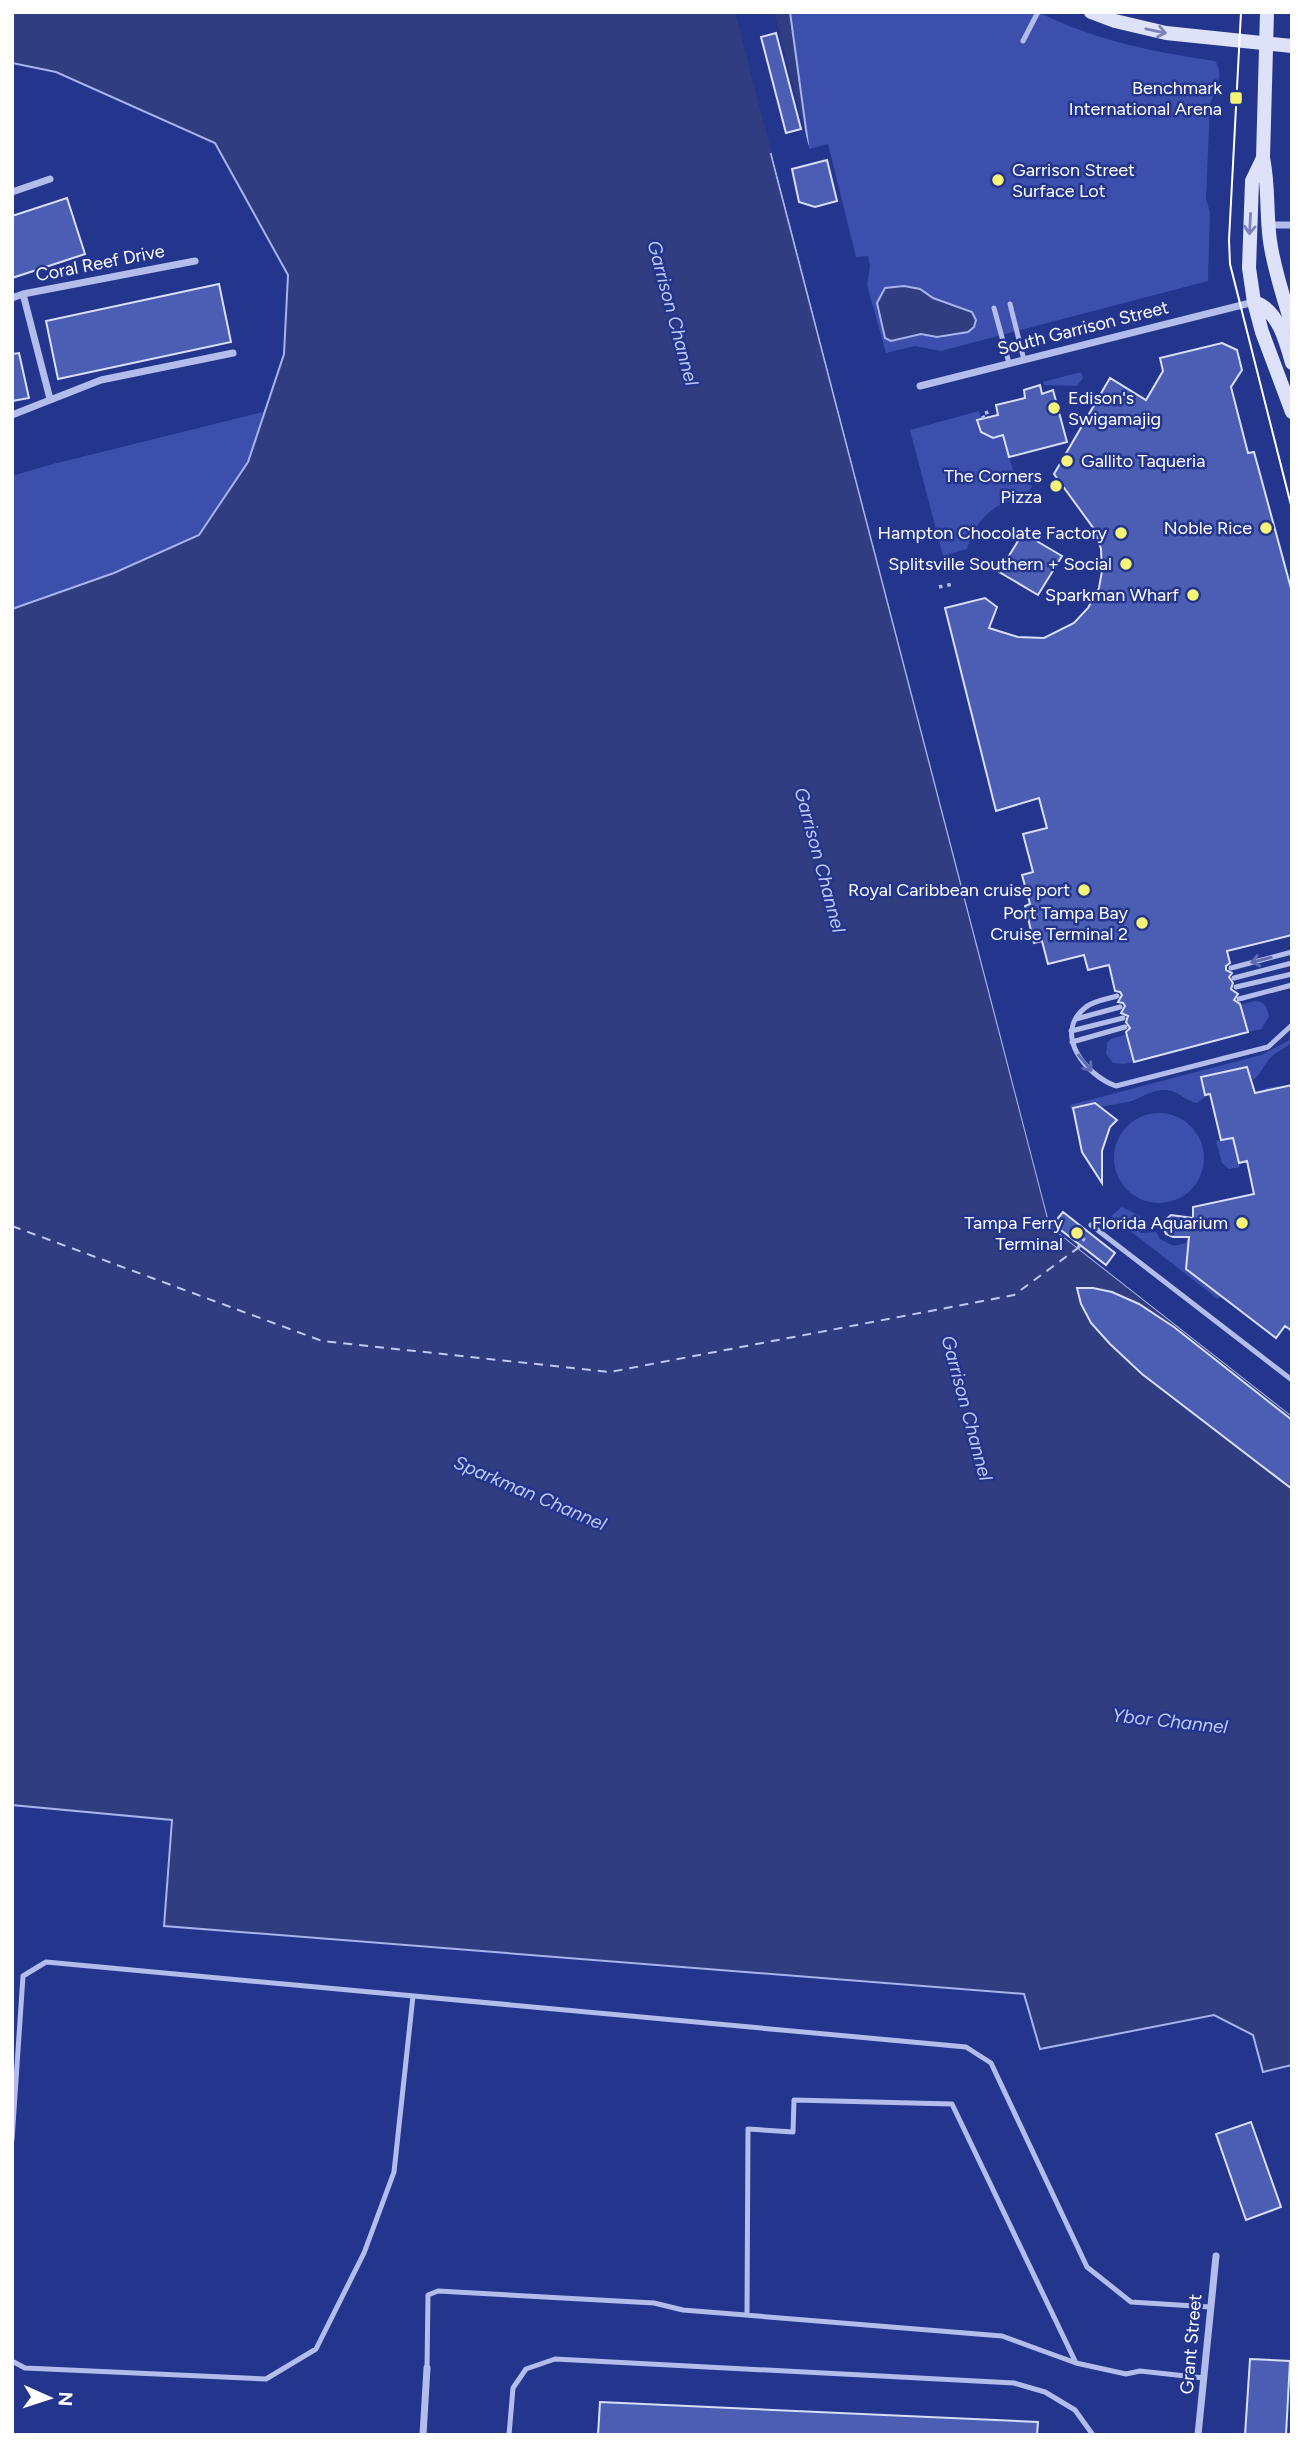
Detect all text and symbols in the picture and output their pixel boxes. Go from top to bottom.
one-way arrow [1144,24,1167,38]
place label: Benchmark International Arena [1069,77,1222,120]
marker: Benchmark International Arena [1228,90,1244,106]
place label: Garrison Street Surface Lot [1012,159,1135,202]
marker: Garrison Street Surface Lot [990,172,1006,188]
one-way arrow [1244,212,1257,235]
water label: Garrison Channel [643,238,704,389]
street label: Coral Reef Drive [34,240,166,286]
street label: South Garrison Street [995,296,1171,360]
place label: Edison's Swigamajig [1068,387,1161,430]
marker: Edison's Swigamajig [1046,400,1062,416]
place label: Gallito Taqueria [1081,450,1205,472]
marker: Gallito Taqueria [1059,453,1075,469]
place label: The Corners Pizza [944,465,1042,508]
marker: The Corners Pizza [1048,478,1064,494]
place label: Noble Rice [1164,517,1252,539]
marker: Noble Rice [1258,520,1274,536]
place label: Hampton Chocolate Factory [878,522,1108,544]
marker: Hampton Chocolate Factory [1113,525,1129,541]
place label: Splitsville Southern + Social [888,553,1112,575]
marker: Splitsville Southern + Social [1118,556,1134,572]
place label: Sparkman Wharf [1045,584,1179,606]
marker: Sparkman Wharf [1185,587,1201,603]
water label: Garrison Channel [790,785,851,936]
place label: Royal Caribbean cruise port [848,879,1070,901]
marker: Royal Caribbean cruise port [1076,882,1092,898]
place label: Port Tampa Bay Cruise Terminal 2 [990,902,1129,945]
marker: Port Tampa Bay Cruise Terminal 2 [1134,915,1150,931]
one-way arrow [1250,954,1273,967]
one-way arrow [1077,1054,1093,1072]
place label: Tampa Ferry Terminal [964,1212,1064,1255]
place label: Florida Aquarium [1092,1212,1228,1234]
marker: Florida Aquarium [1234,1215,1250,1231]
marker: Tampa Ferry Terminal [1069,1225,1085,1241]
water label: Garrison Channel [937,1333,998,1484]
water label: Sparkman Channel [450,1450,611,1536]
water label: Ybor Channel [1111,1703,1230,1739]
street label: Grant Street [1176,2293,1206,2395]
north arrow [14,2363,84,2433]
text: N [54,2391,77,2407]

